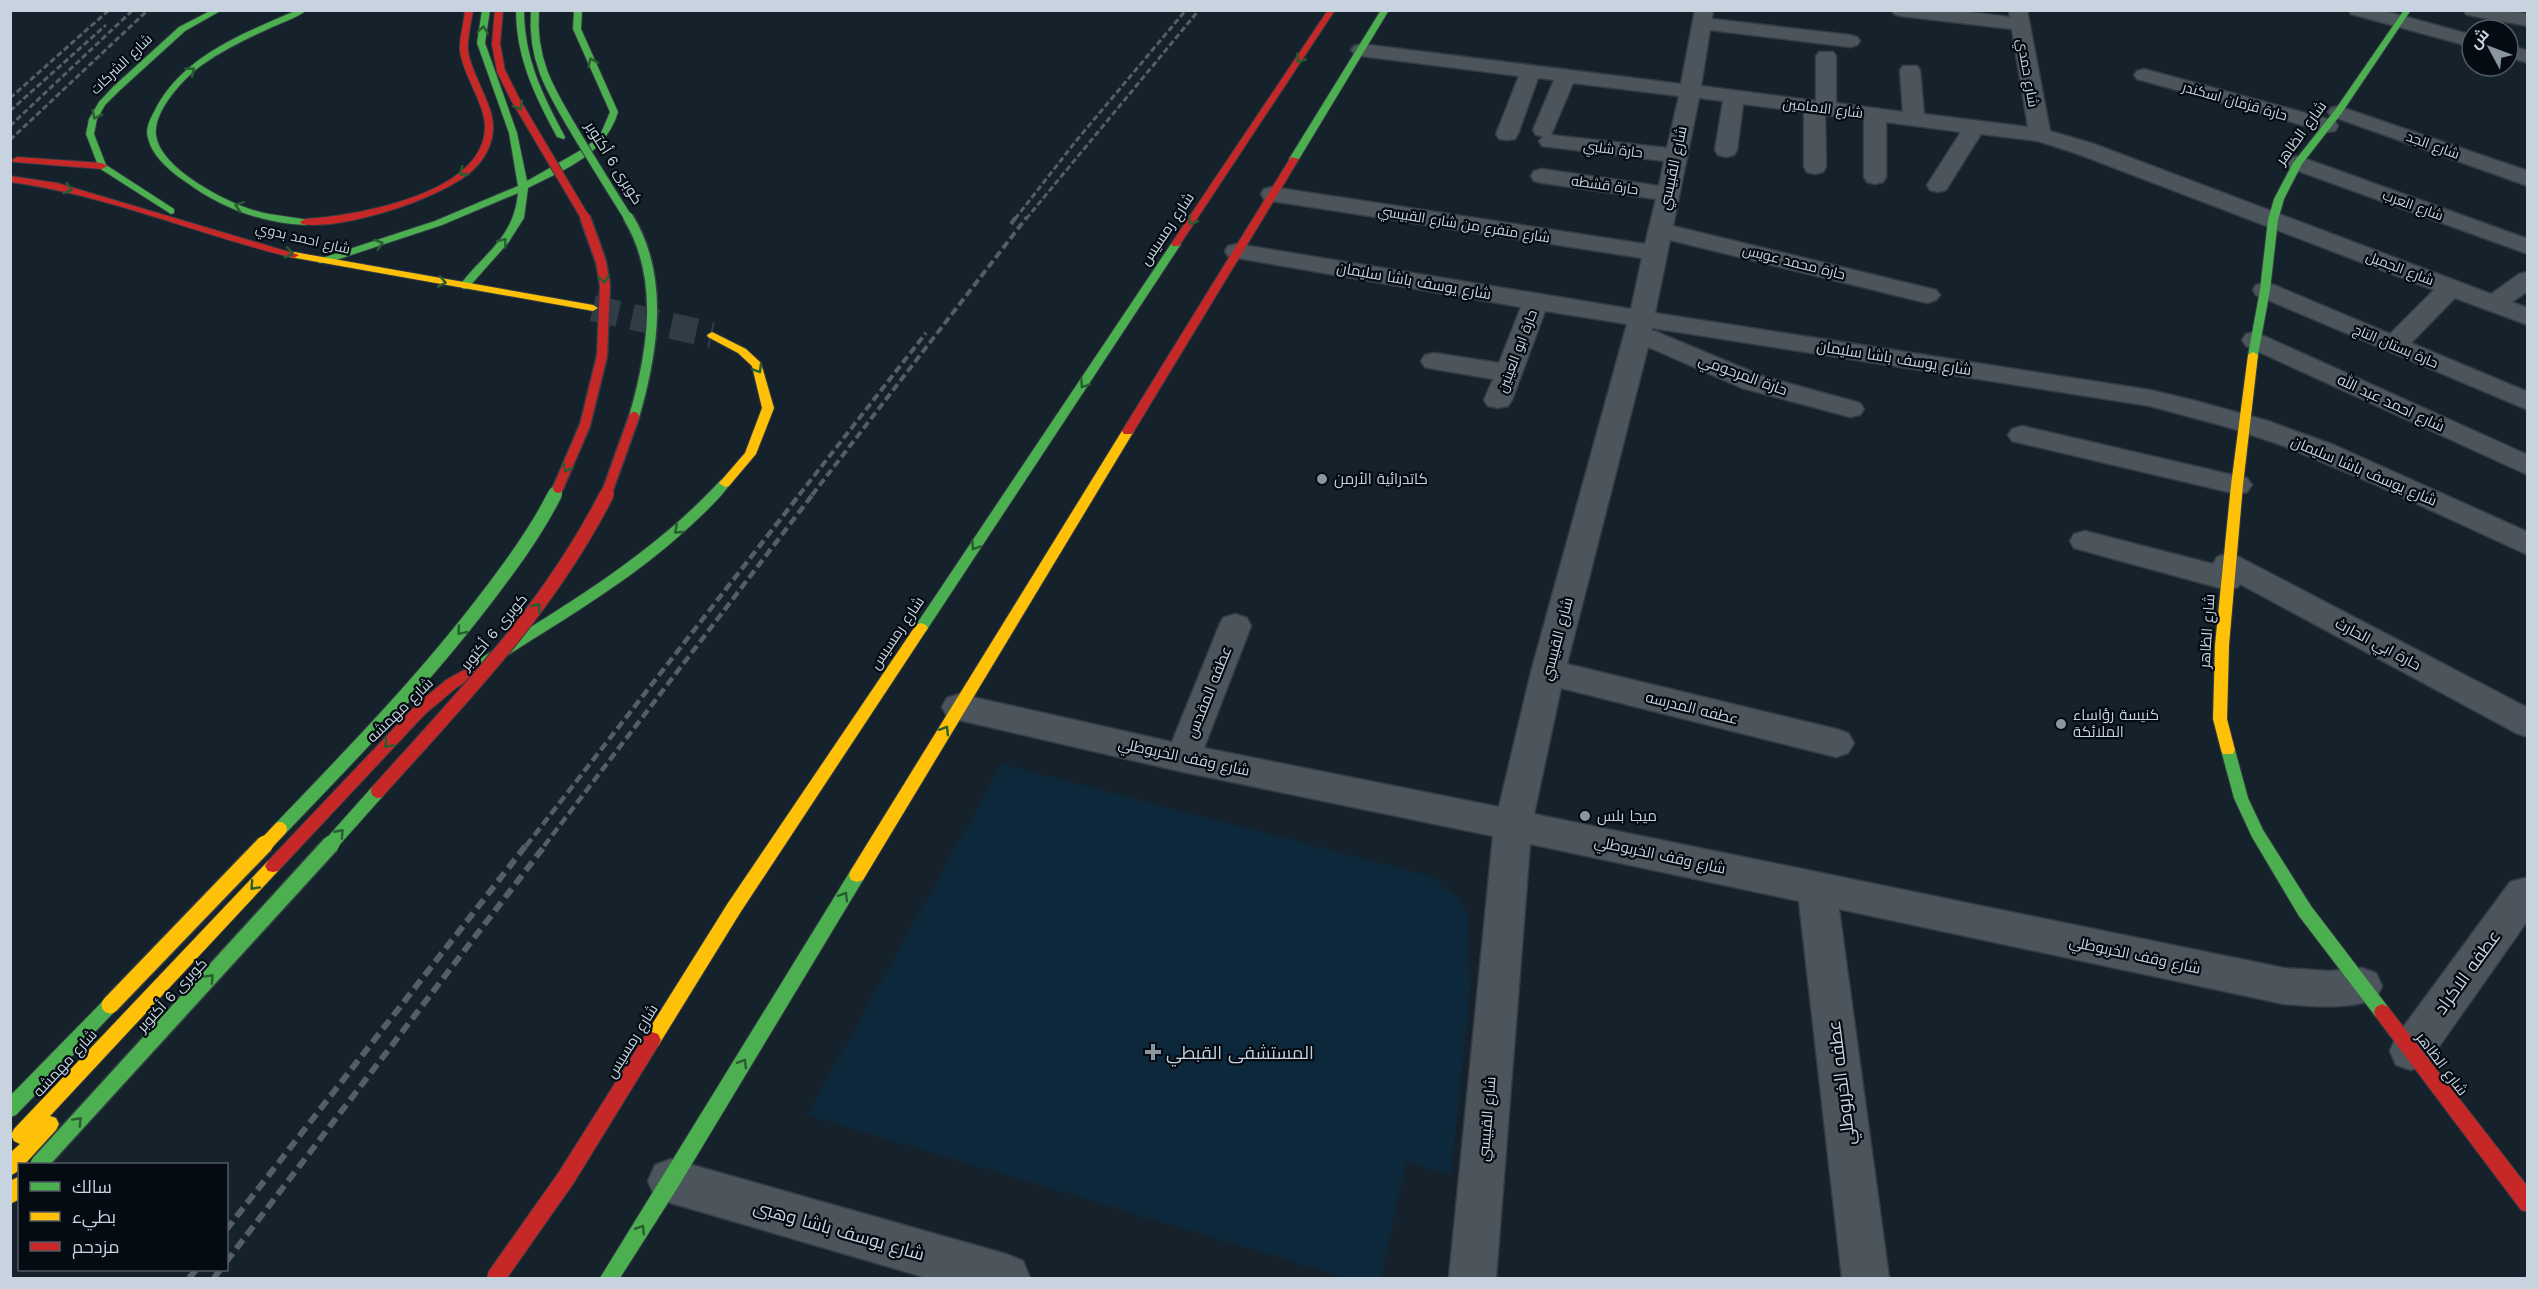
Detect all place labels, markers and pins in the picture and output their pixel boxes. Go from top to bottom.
place label: كاتدرائية الأرمن [1334,470,1428,489]
marker: كاتدرائية الأرمن [1315,472,1329,486]
place label: كنيسة رؤاساء الملائكة [2073,706,2159,741]
marker: كنيسة رؤاساء الملائكة [2054,717,2068,731]
place label: ميجا بلس [1597,807,1657,826]
marker: ميجا بلس [1578,809,1592,823]
place label: المستشفى القبطي [1166,1042,1314,1067]
marker: المستشفى القبطي [1144,1043,1162,1061]

